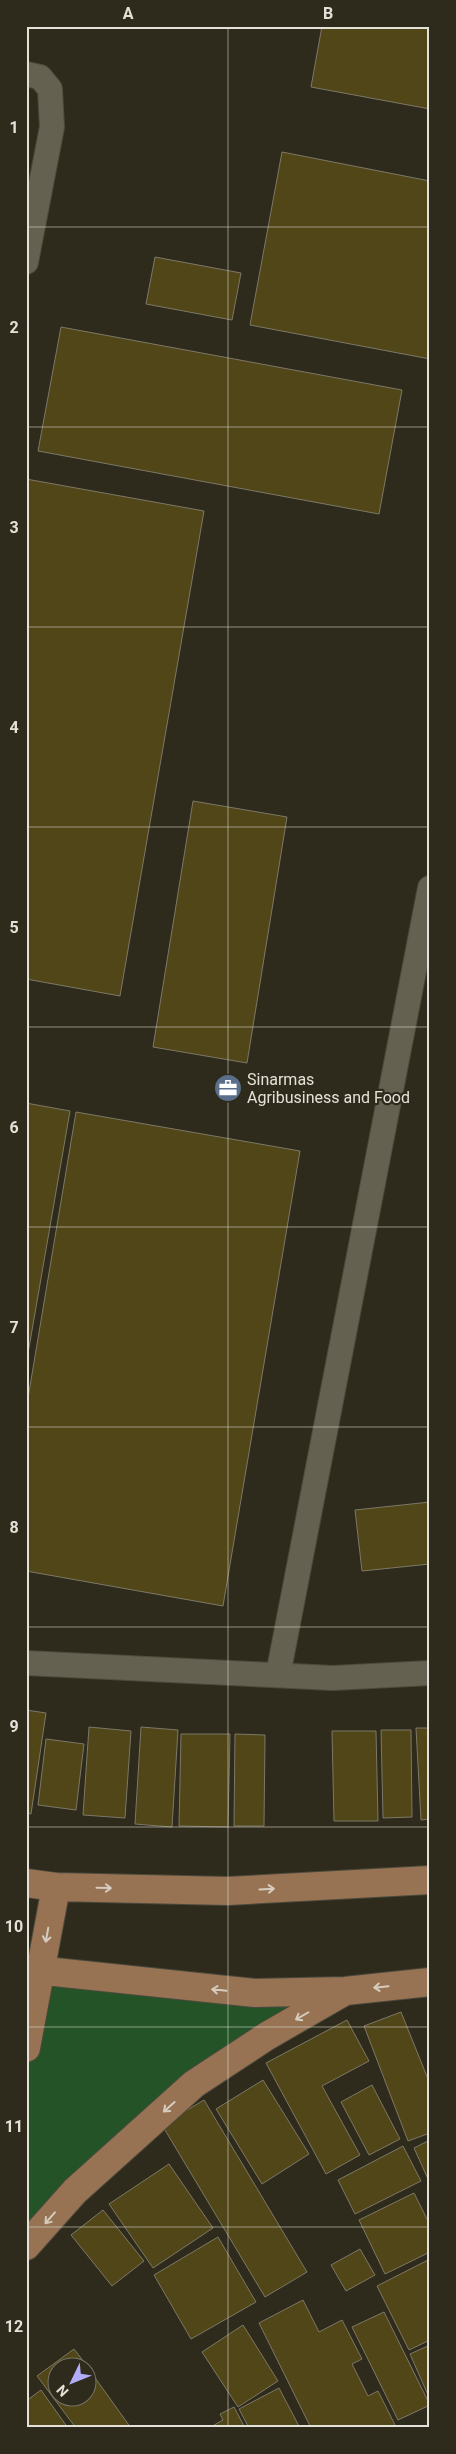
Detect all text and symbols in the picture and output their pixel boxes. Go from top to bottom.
text: A [123,4,134,23]
text: B [323,4,333,23]
text: 1 [9,118,19,137]
text: 2 [9,318,19,337]
text: 3 [9,518,19,537]
text: 4 [9,718,19,737]
text: 5 [9,918,19,937]
place label: Sinarmas Agribusiness and Food [247,1070,410,1107]
office icon: Sinarmas Agribusiness and Food [213,1073,243,1103]
text: 6 [9,1118,19,1137]
text: 7 [9,1318,19,1337]
text: 8 [9,1518,19,1537]
text: 9 [9,1717,19,1736]
one-way arrow [96,1884,112,1893]
one-way arrow [259,1885,275,1894]
text: 10 [5,1917,23,1936]
one-way arrow [42,1927,52,1943]
one-way arrow [374,1983,390,1992]
one-way arrow [211,1985,227,1994]
one-way arrow [296,2011,310,2021]
one-way arrow [162,2101,175,2113]
text: 11 [5,2117,23,2136]
one-way arrow [45,2212,56,2225]
text: 12 [5,2317,23,2336]
north arrow [48,2356,98,2406]
text: N [53,2382,72,2400]

